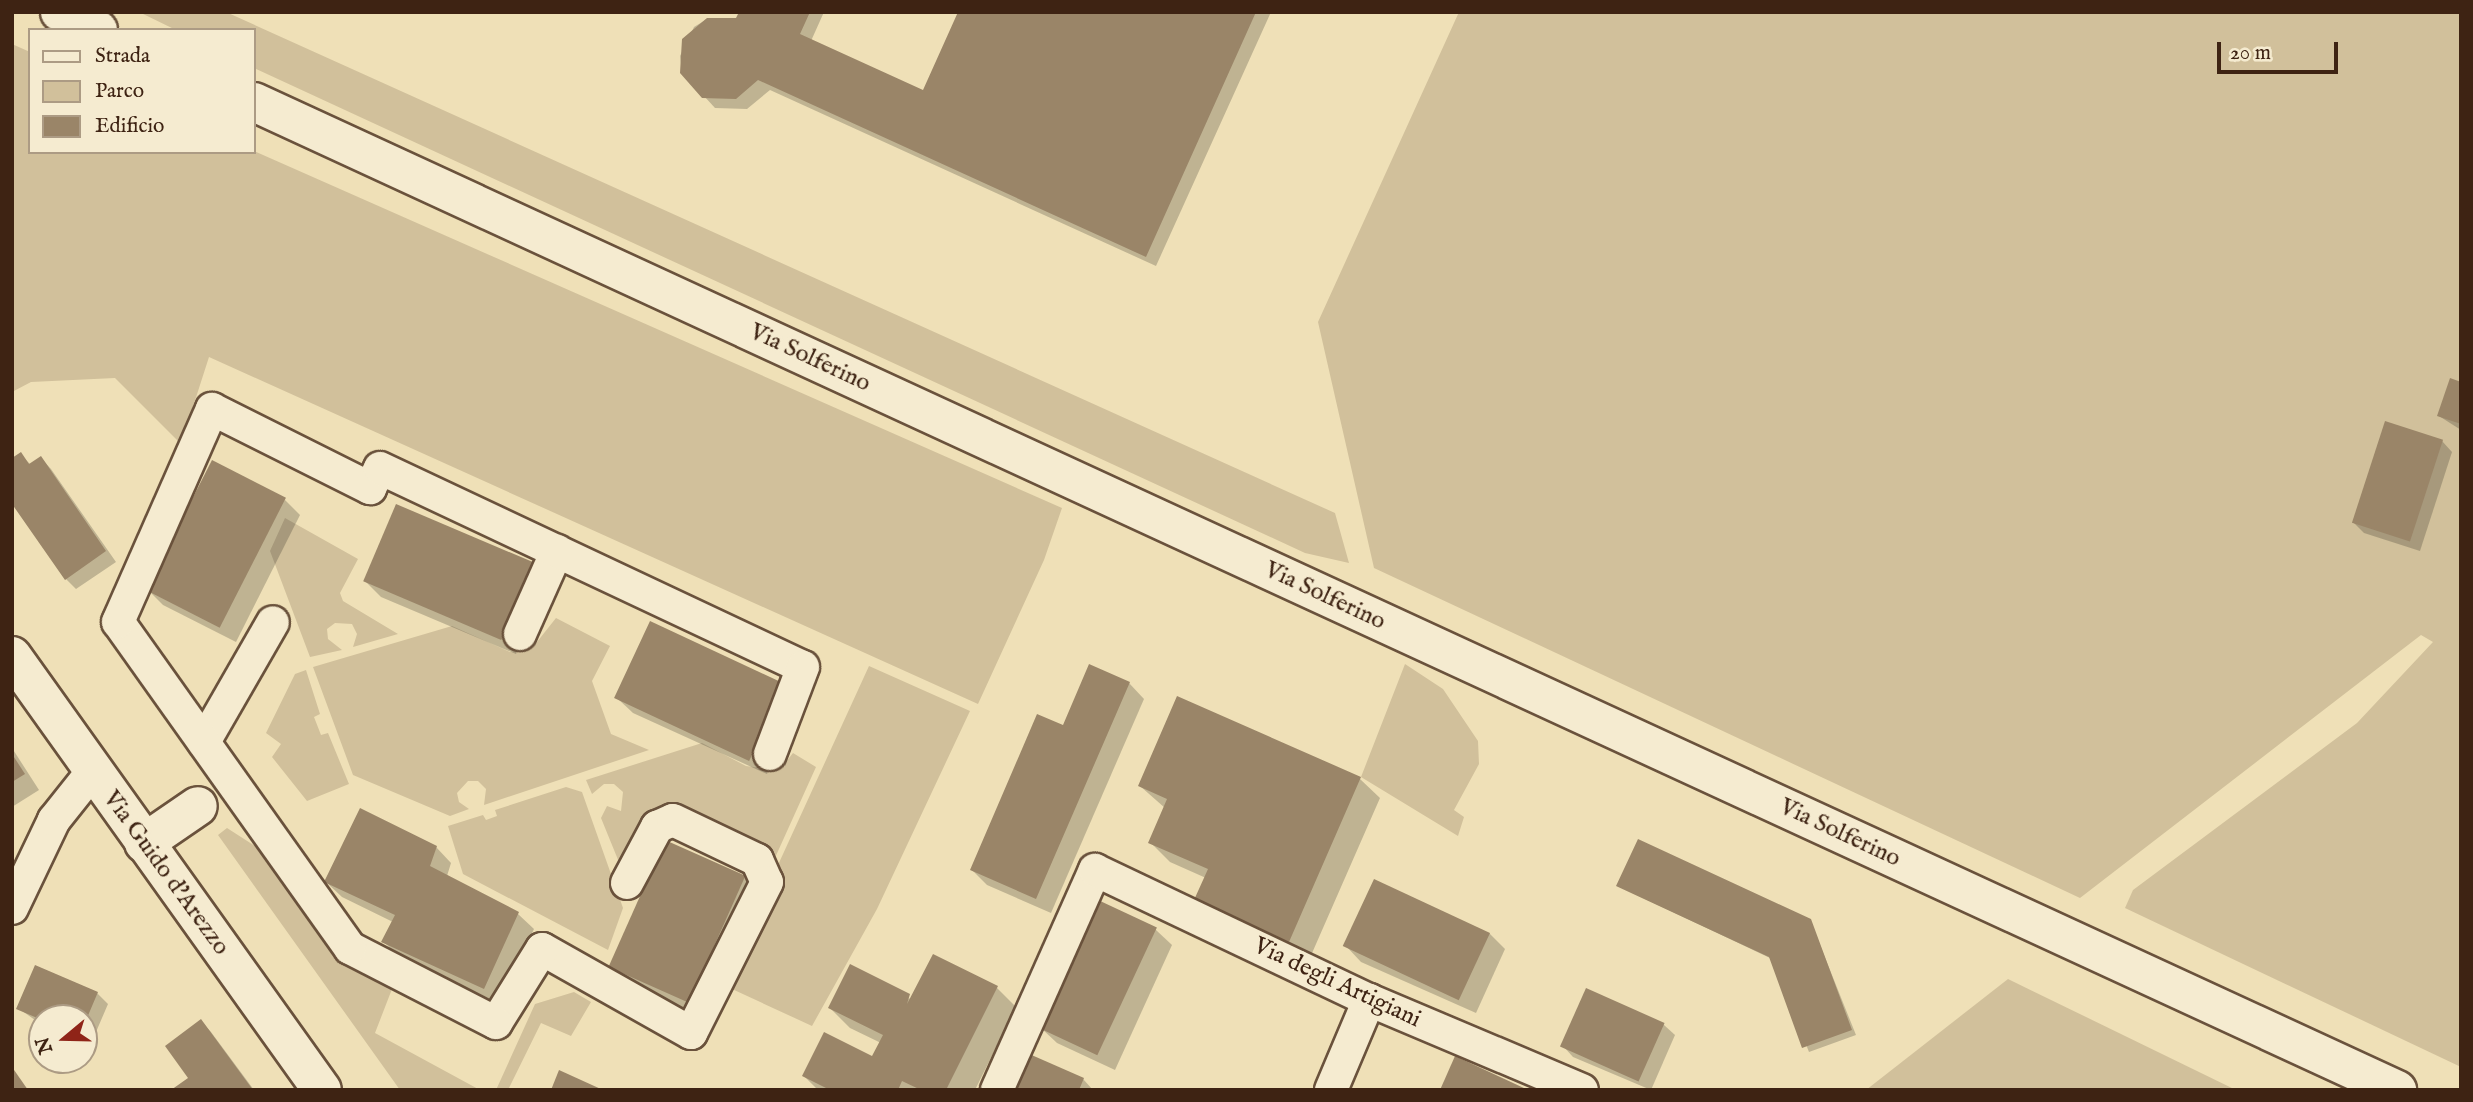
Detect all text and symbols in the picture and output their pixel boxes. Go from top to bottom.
legend [28,28,256,154]
scale bar [2221,28,2342,72]
text: 20 m [2230,40,2271,67]
text: Strada [95,43,150,70]
text: Parco [95,78,144,105]
text: Edificio [95,113,164,140]
street label: Via Solferino [745,317,875,399]
street label: Via Solferino [1260,555,1390,637]
street label: Via Guido d'Arezzo [97,785,235,961]
street label: Via Solferino [1775,792,1905,874]
street label: Via degli Artigiani [1249,932,1425,1034]
north arrow [28,1004,98,1074]
text: N [31,1034,59,1057]

